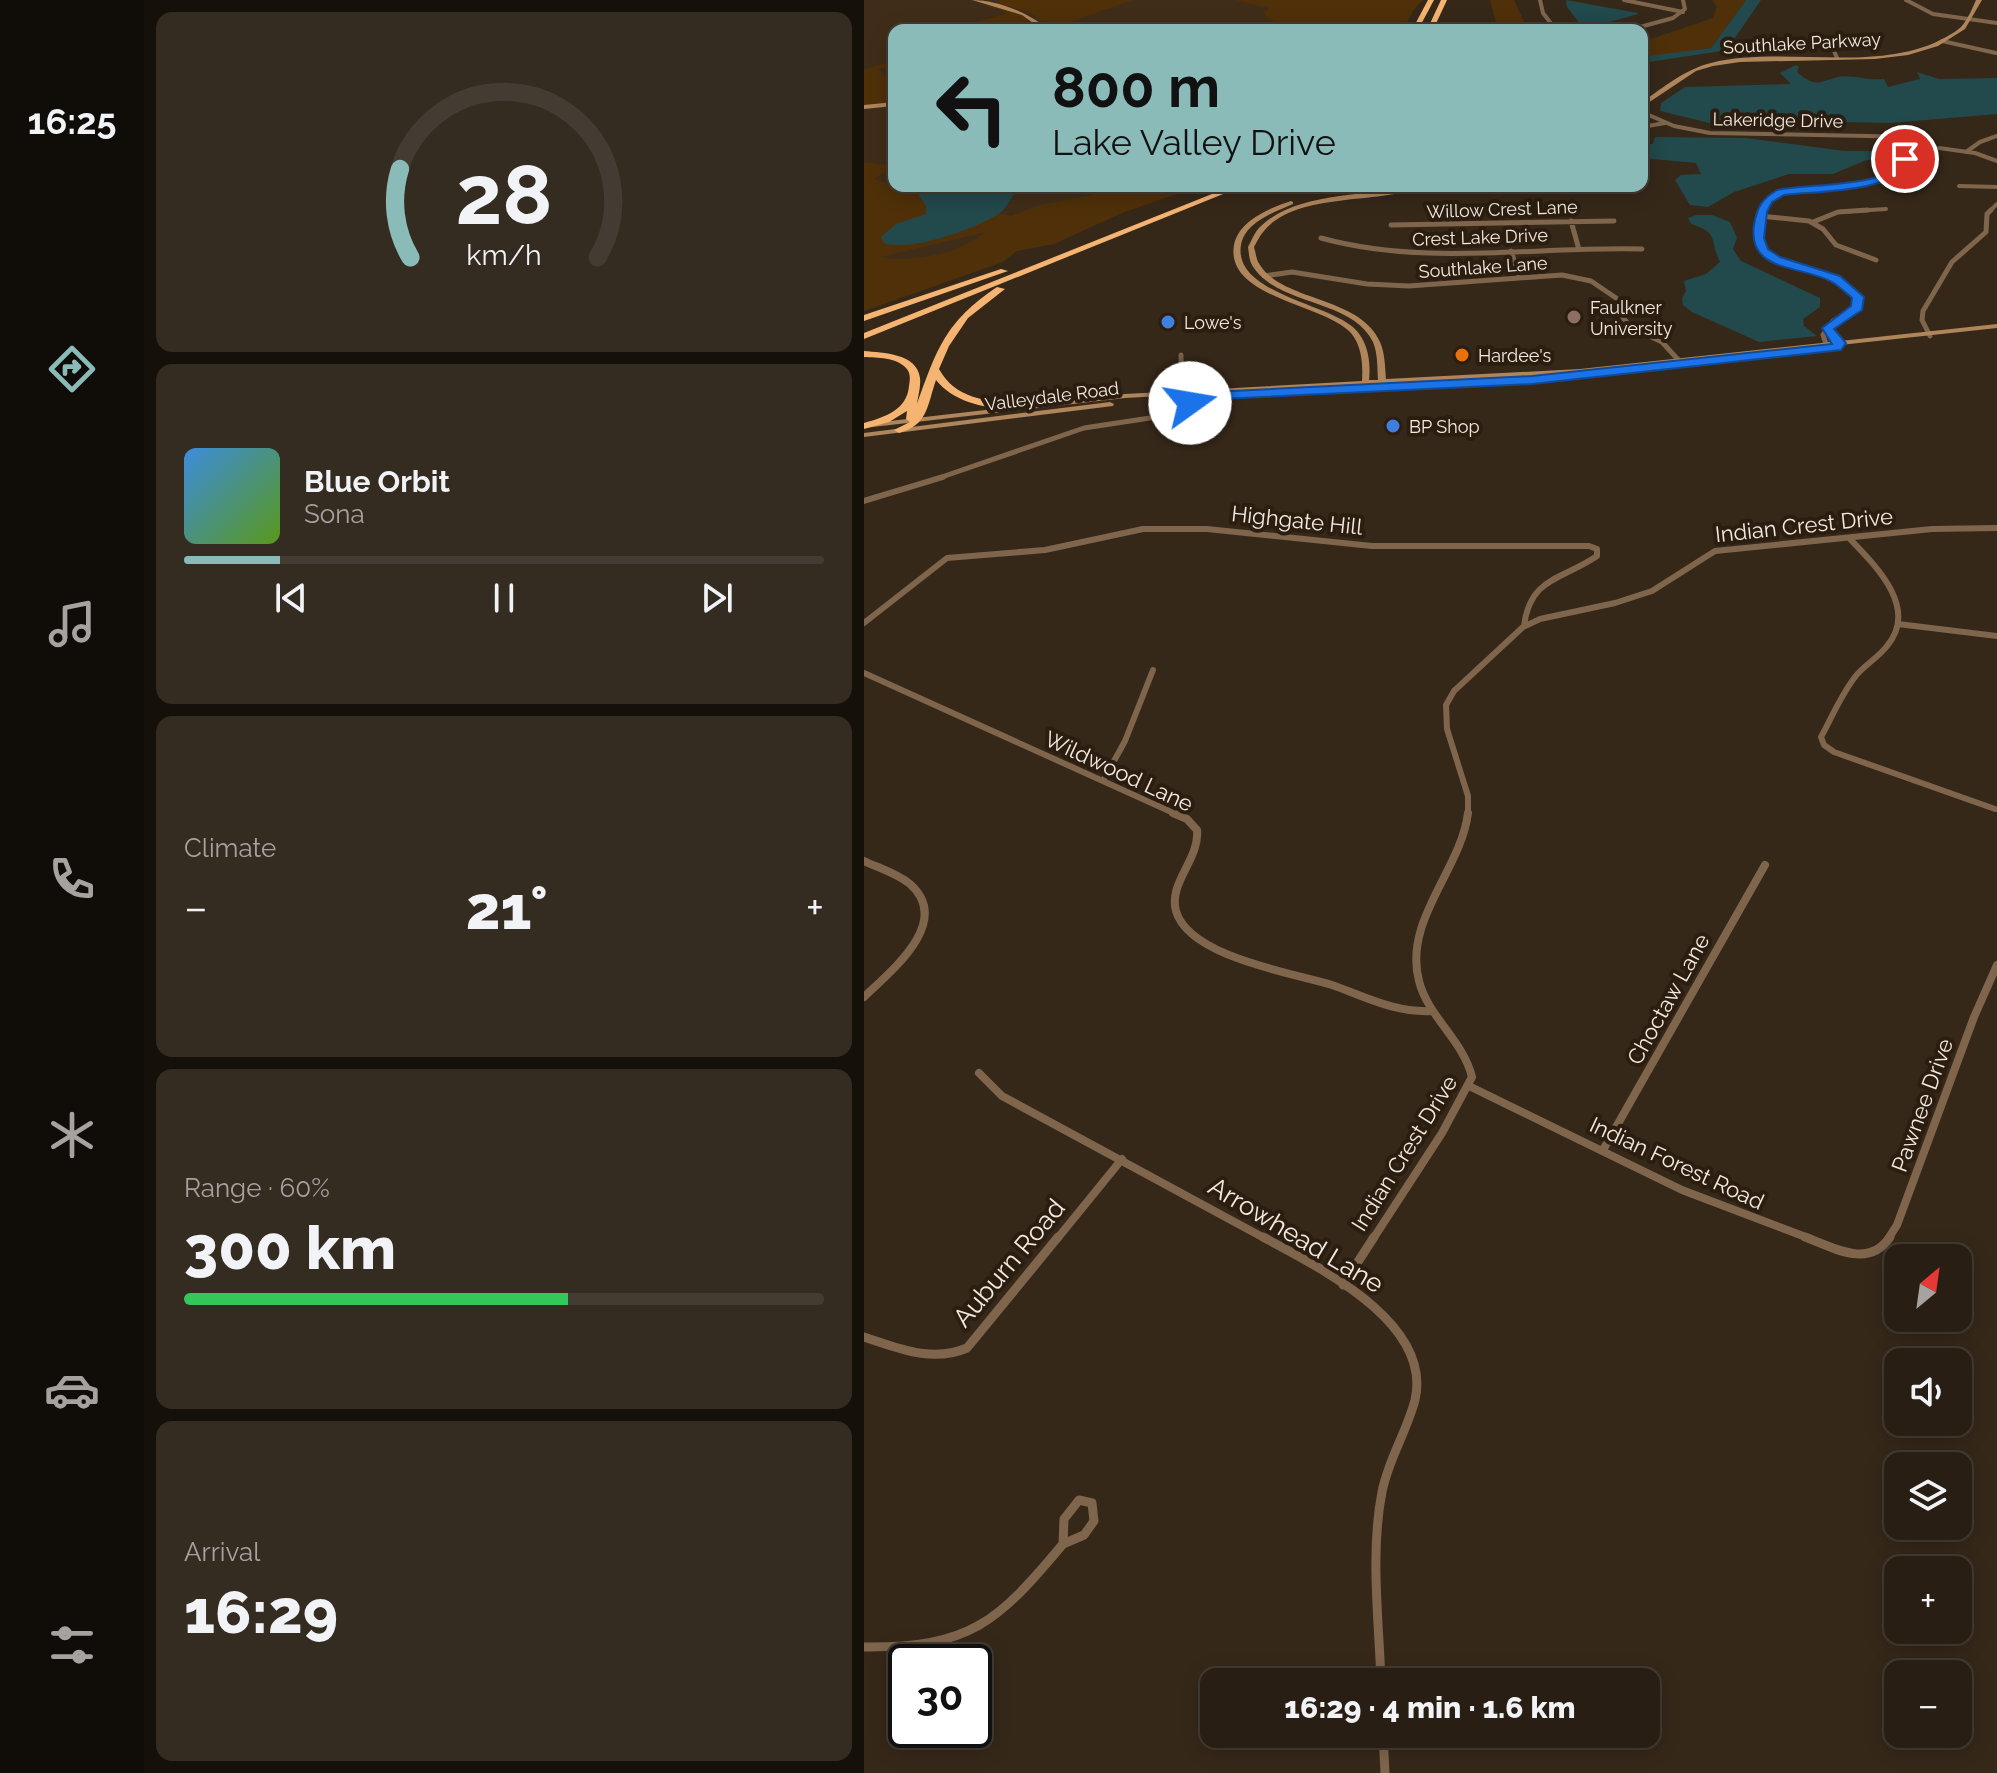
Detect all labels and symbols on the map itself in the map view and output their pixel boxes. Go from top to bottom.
street label: Southlake Parkway [1722,28,1882,58]
street label: Lakeridge Drive [1713,108,1844,132]
pin [1871,125,1939,193]
street label: Willow Crest Lane [1426,196,1578,222]
street label: Crest Lake Drive [1412,224,1549,250]
street label: Southlake Lane [1418,252,1549,282]
place label: Faulkner University [1590,297,1673,339]
marker: Faulkner University [1565,308,1583,326]
place label: Lowe's [1184,312,1242,333]
marker: Lowe's [1159,313,1177,331]
place label: Hardee's [1478,345,1552,366]
marker: Hardee's [1453,346,1471,364]
position arrow [1148,361,1232,445]
street label: Valleydale Road [984,377,1120,415]
place label: BP Shop [1409,416,1480,437]
marker: BP Shop [1384,417,1402,435]
street label: Highgate Hill [1230,500,1364,540]
street label: Indian Crest Drive [1714,503,1894,547]
street label: Wildwood Lane [1041,725,1198,817]
street label: Choctaw Lane [1621,929,1715,1069]
street label: Pawnee Drive [1886,1035,1958,1175]
street label: Indian Crest Drive [1346,1070,1462,1236]
street label: Indian Forest Road [1586,1111,1768,1215]
street label: Arrowhead Lane [1203,1171,1389,1299]
street label: Auburn Road [947,1193,1071,1333]
north arrow [1884,1244,1972,1332]
speed limit sign: 30 [888,1644,992,1748]

